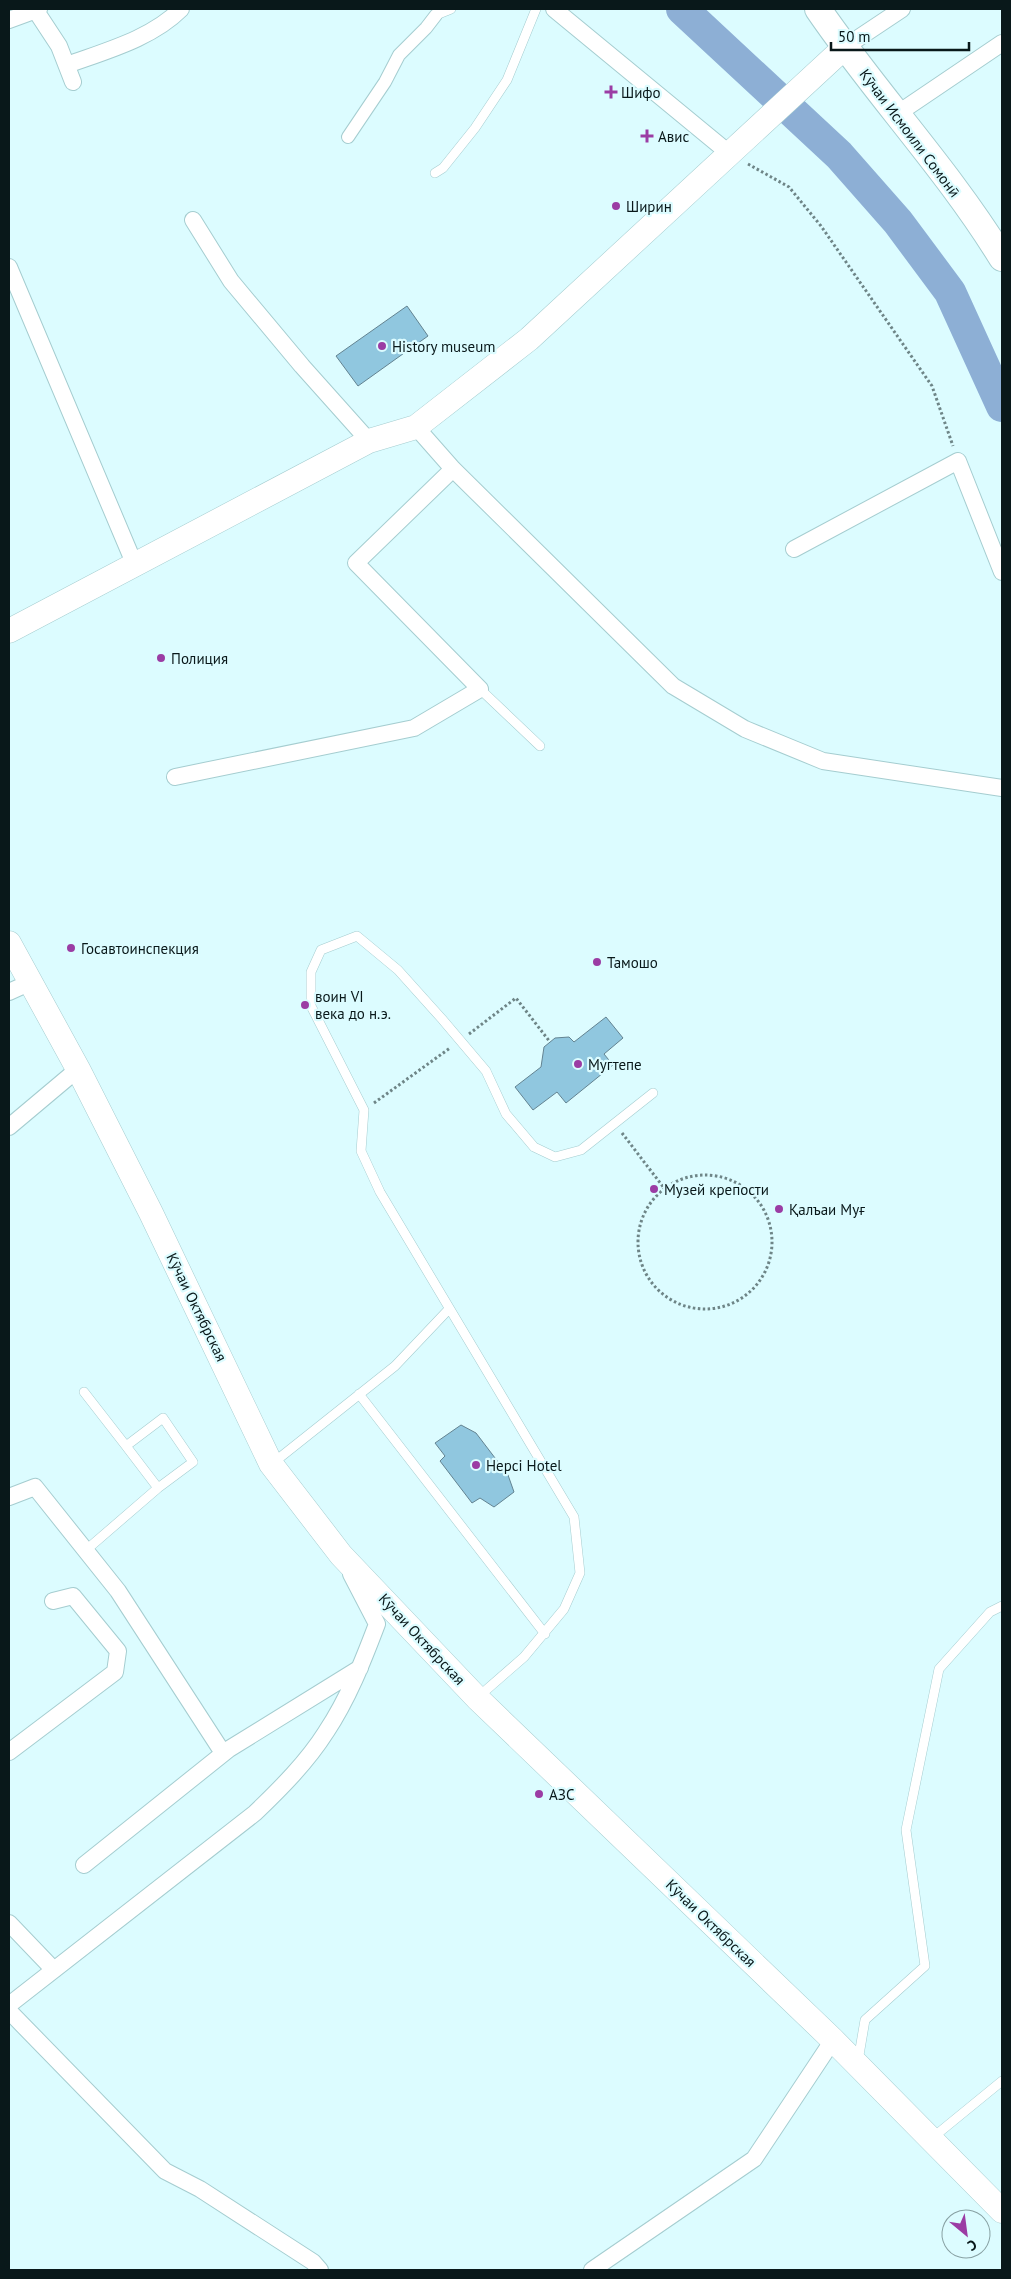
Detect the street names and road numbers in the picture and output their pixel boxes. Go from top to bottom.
street label: Кӯчаи Исмоили Сомонӣ [856,65,964,201]
street label: Кӯчаи Октябрская [163,1250,231,1364]
street label: Кӯчаи Октябрская [375,1589,469,1689]
street label: Кӯчаи Октябрская [662,1875,760,1971]

